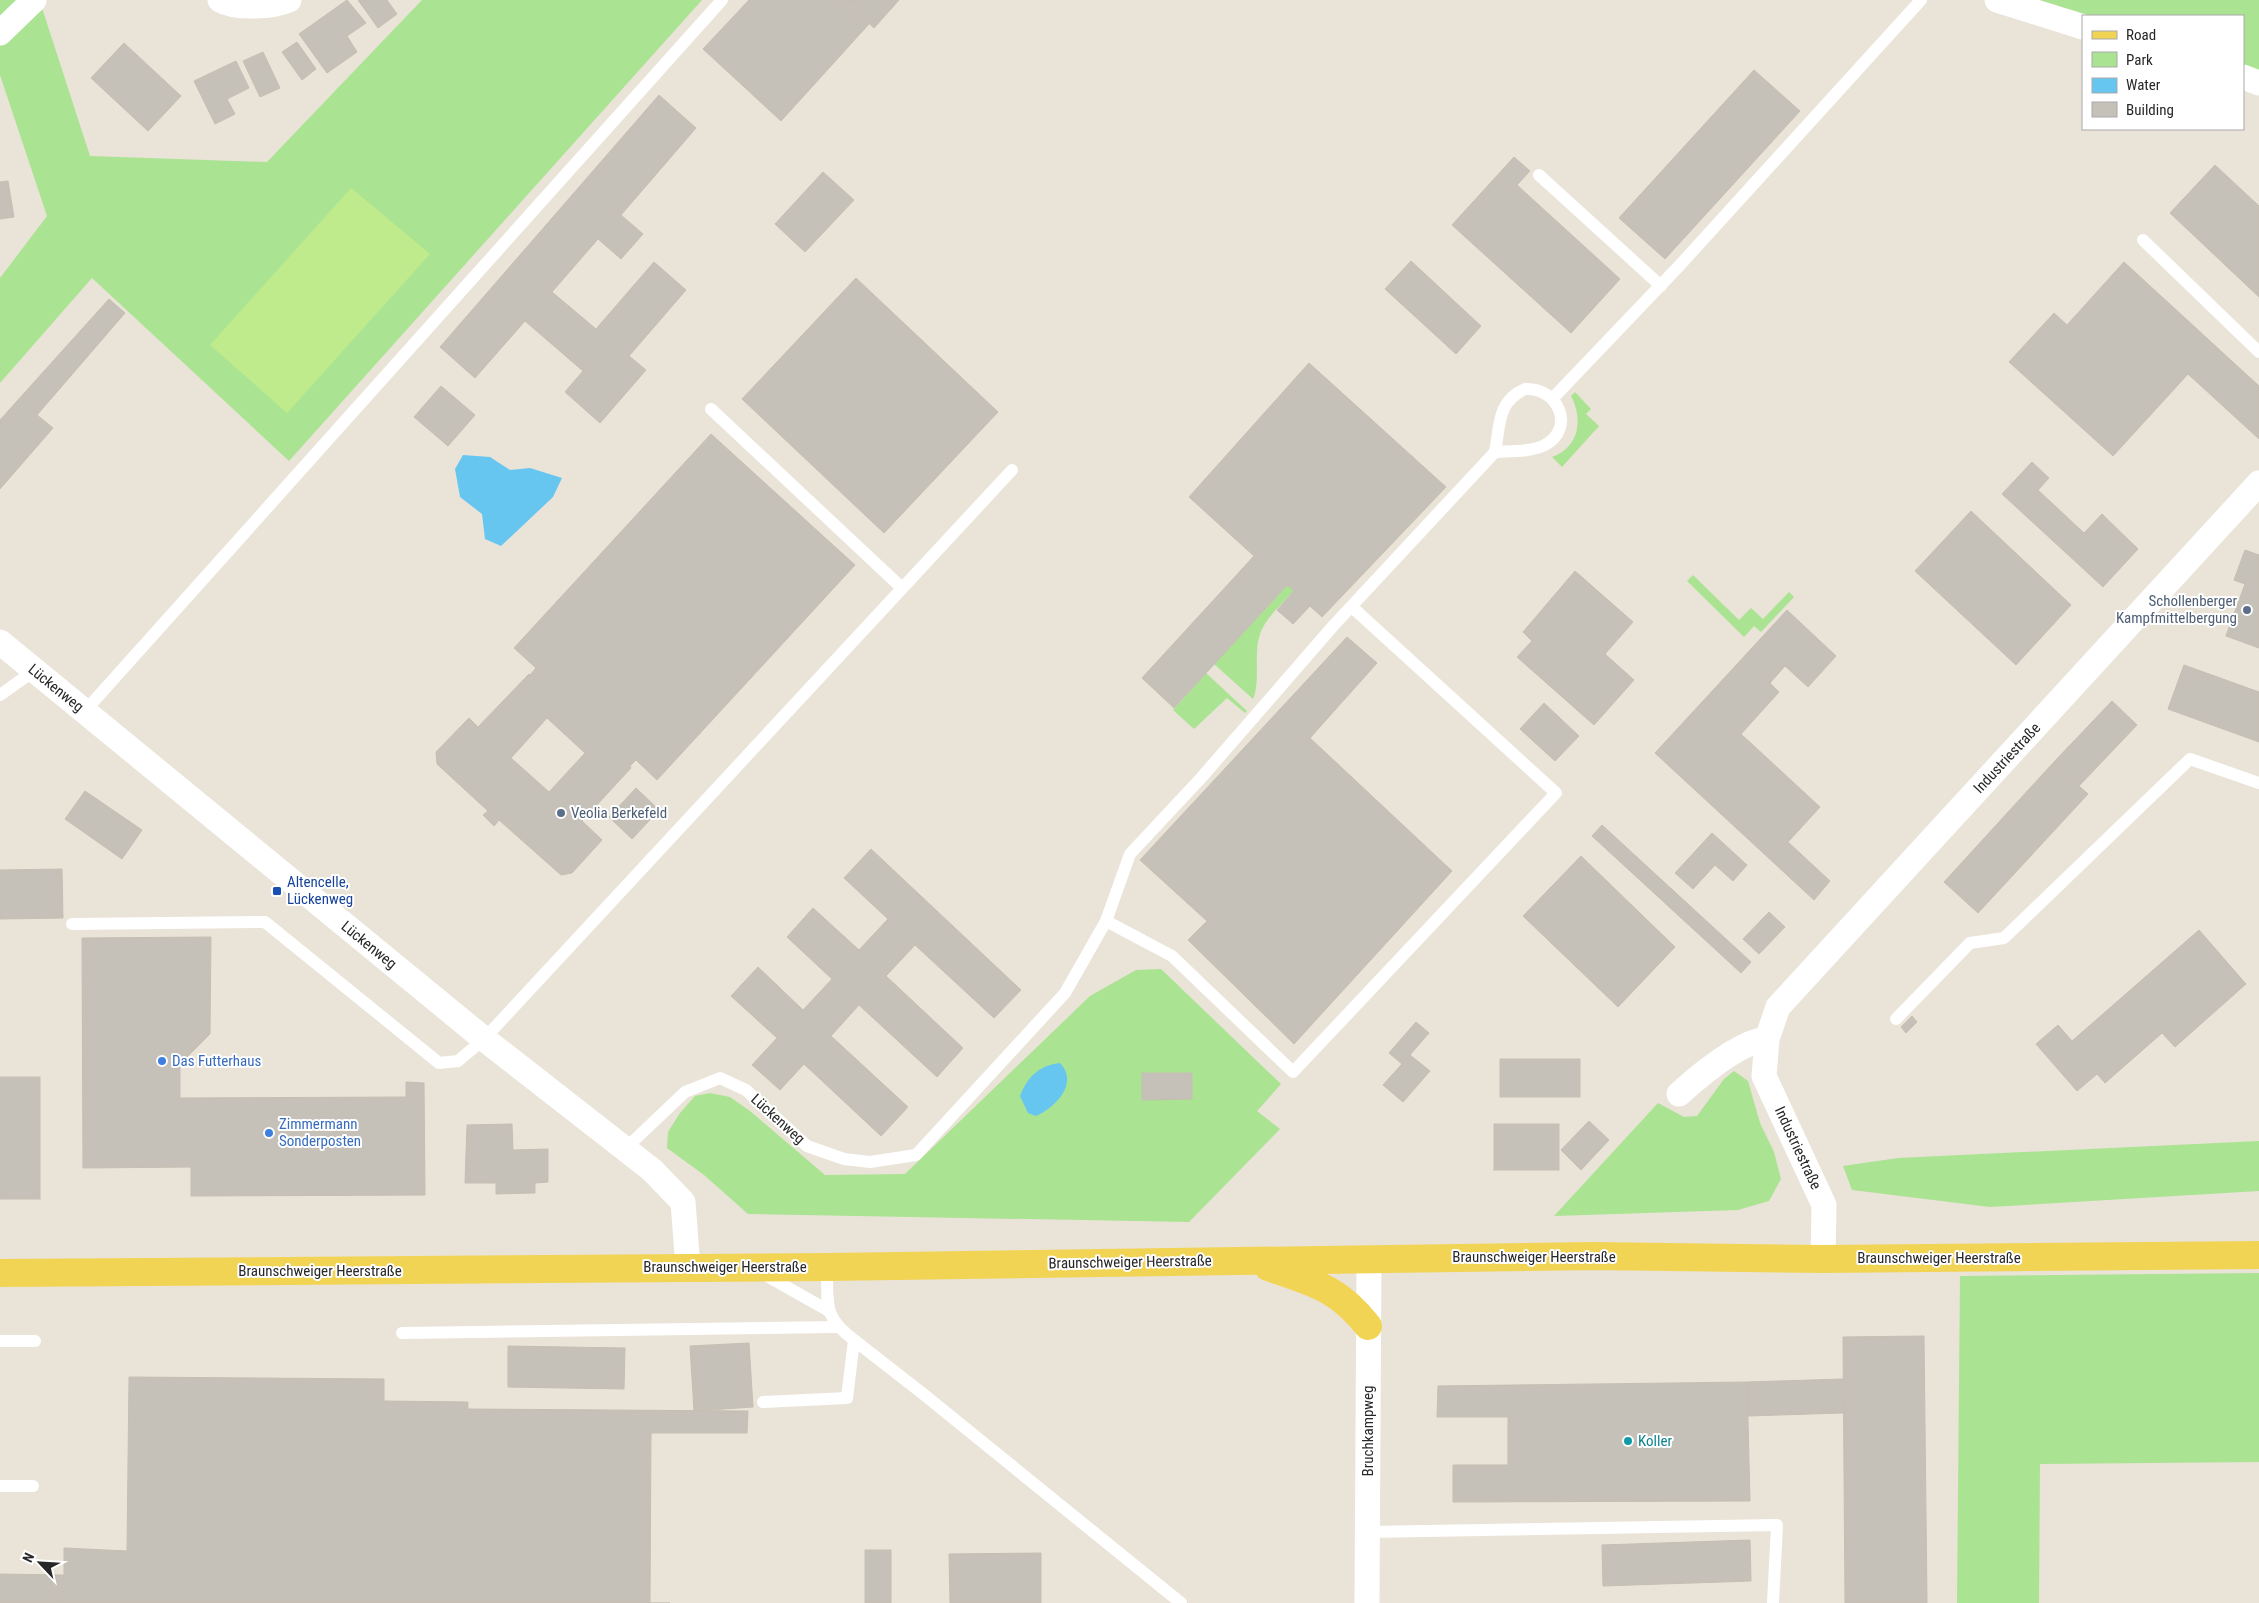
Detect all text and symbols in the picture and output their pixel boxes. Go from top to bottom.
legend [2082,15,2244,130]
text: Road [2126,26,2156,44]
text: Park [2126,51,2153,69]
text: Water [2126,76,2161,94]
text: Building [2126,101,2174,119]
place label: Schollenberger Kampfmittelbergung [2116,592,2237,627]
marker: Schollenberger Kampfmittelbergung [2241,604,2253,616]
street label: Lückenweg [25,660,87,716]
street label: Industriestraße [1970,719,2044,797]
place label: Veolia Berkefeld [571,804,667,822]
marker: Veolia Berkefeld [555,807,567,819]
place label: Altencelle, Lückenweg [287,873,353,908]
marker: Altencelle, Lückenweg [271,885,283,897]
street label: Lückenweg [338,917,400,973]
place label: Das Futterhaus [172,1052,261,1070]
marker: Das Futterhaus [156,1055,168,1067]
street label: Lückenweg [747,1090,809,1148]
street label: Industriestraße [1771,1104,1825,1192]
place label: Zimmermann Sonderposten [279,1115,361,1150]
marker: Zimmermann Sonderposten [263,1127,275,1139]
street label: Braunschweiger Heerstraße [1452,1248,1616,1266]
street label: Braunschweiger Heerstraße [1857,1249,2021,1267]
street label: Braunschweiger Heerstraße [1048,1252,1212,1272]
street label: Braunschweiger Heerstraße [643,1258,807,1276]
street label: Braunschweiger Heerstraße [238,1262,402,1280]
street label: Bruchkampweg [1359,1386,1377,1477]
place label: Koller [1638,1432,1672,1450]
marker: Koller [1622,1435,1634,1447]
north arrow [15,1538,65,1588]
text: N [19,1550,37,1565]

